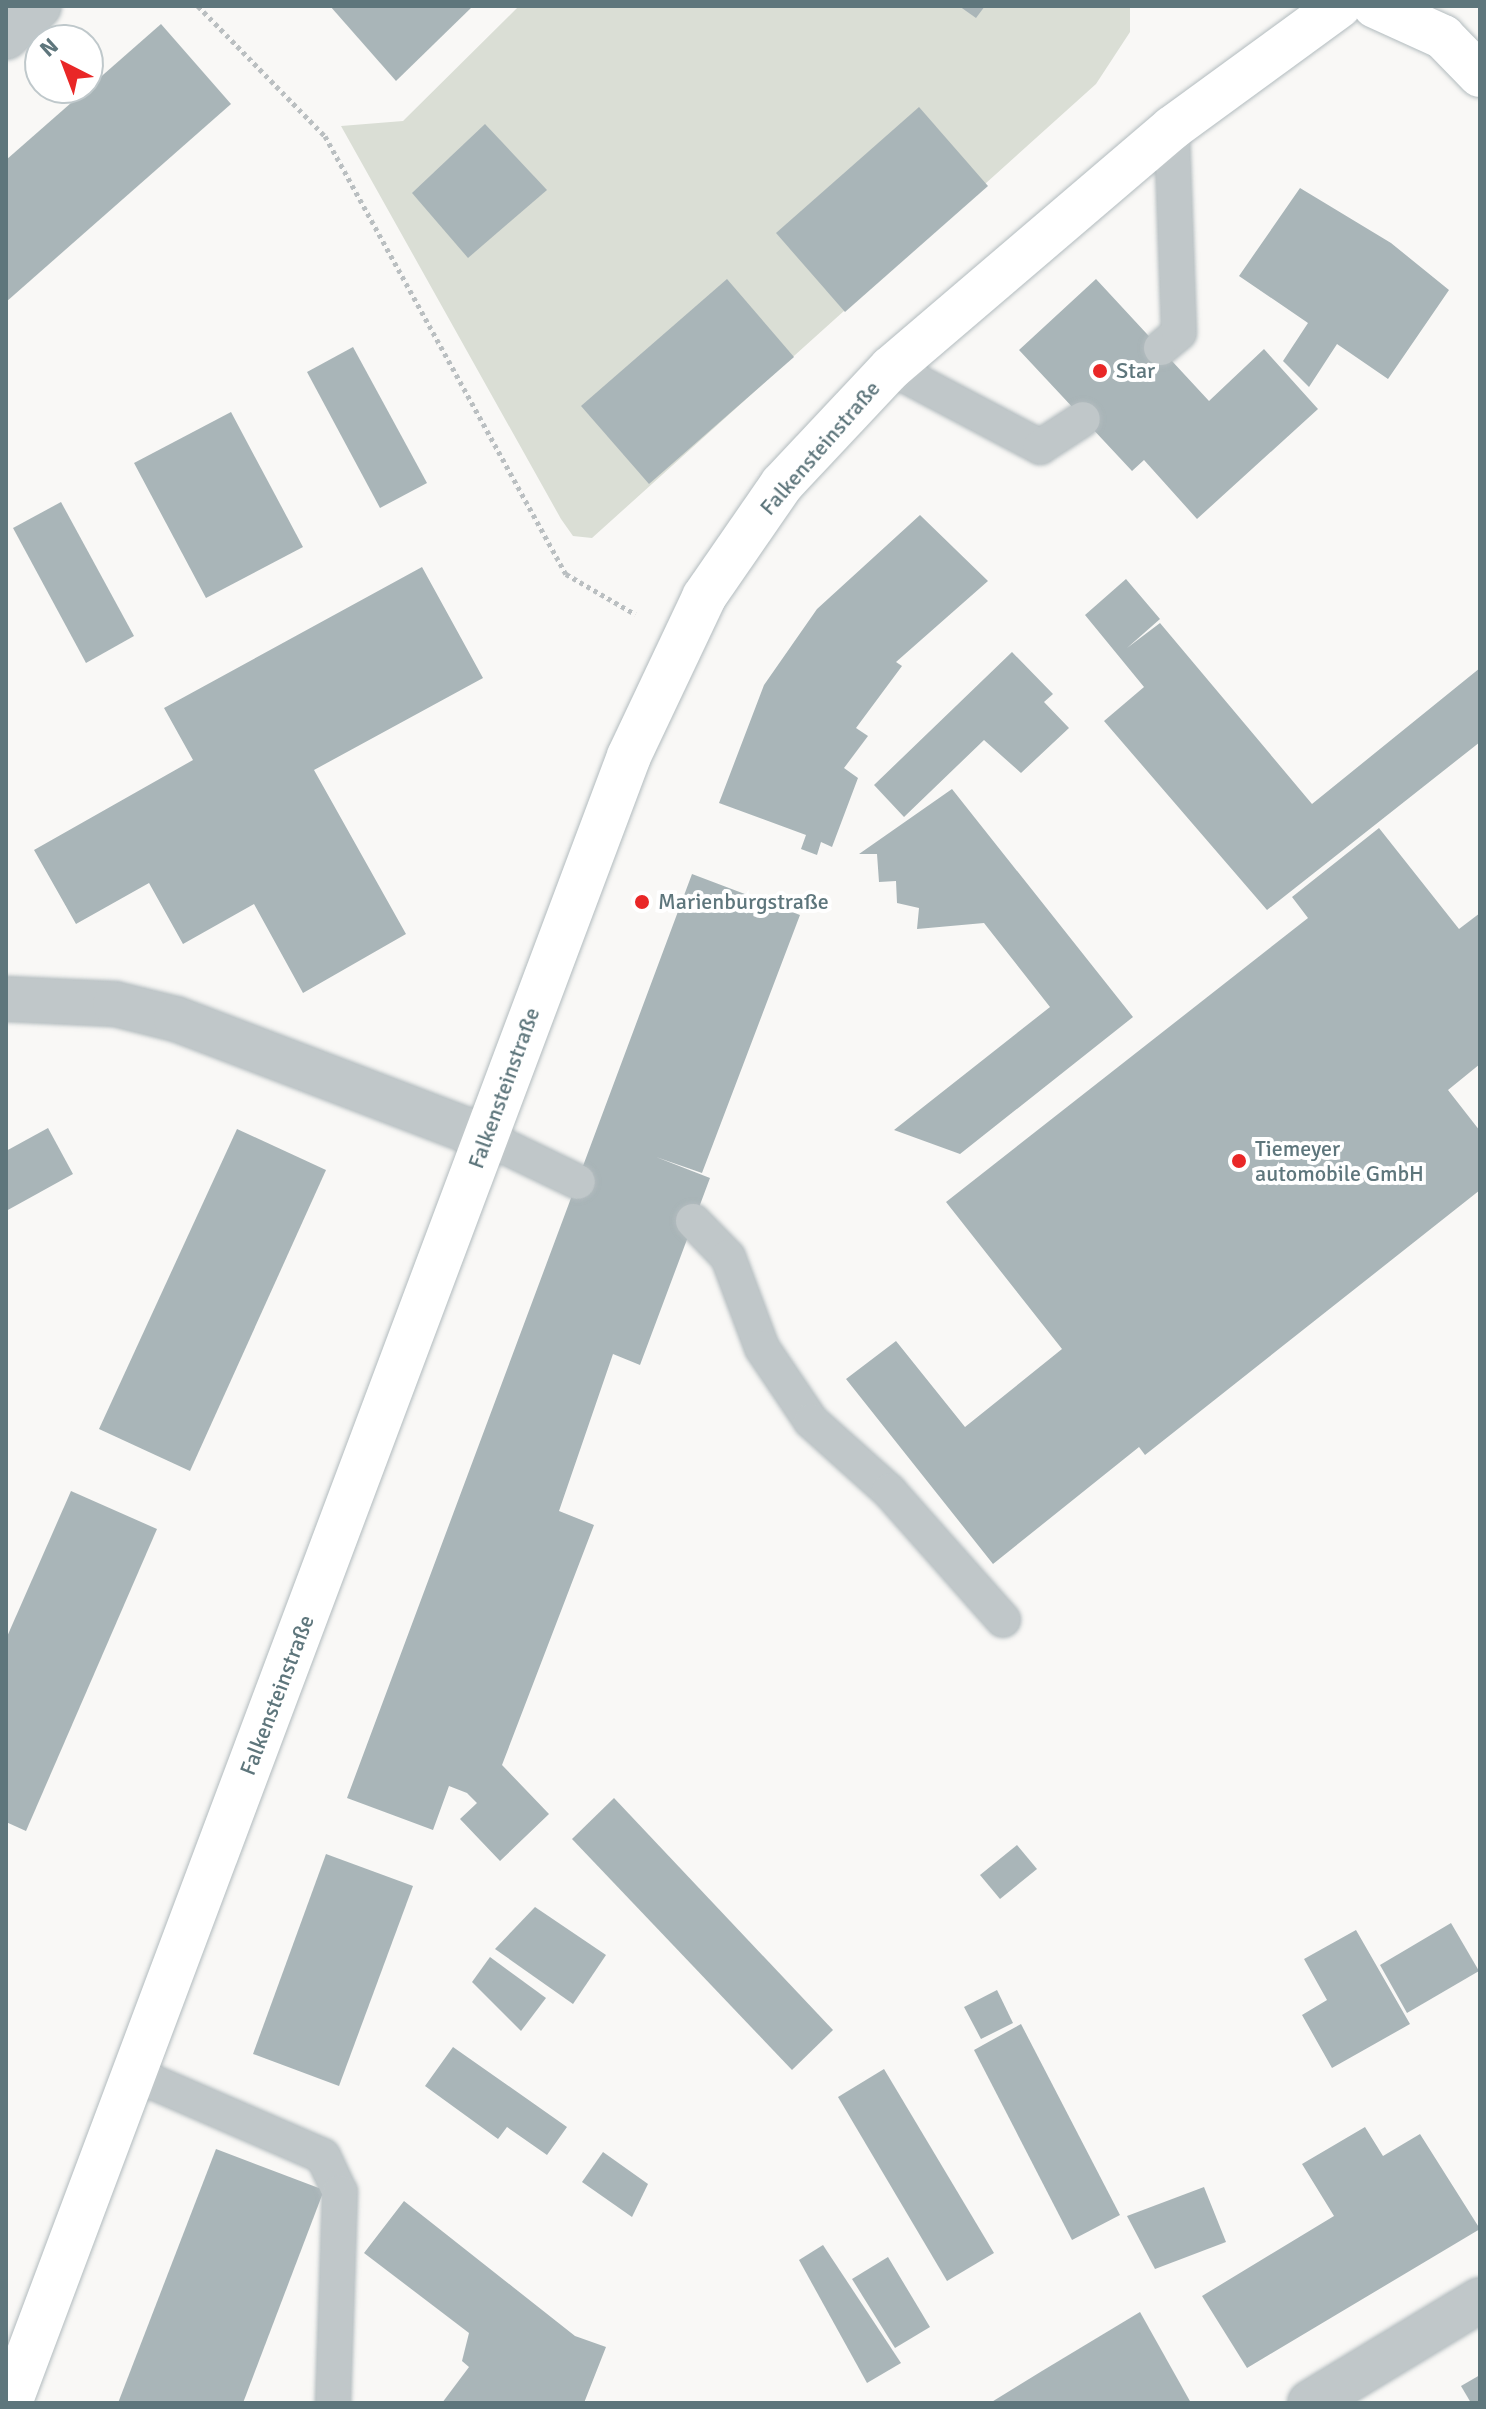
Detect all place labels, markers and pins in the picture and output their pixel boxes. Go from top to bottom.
place label: Star [1116,358,1155,384]
marker: Star [1091,362,1109,380]
place label: Marienburgstraße [658,889,829,915]
marker: Marienburgstraße [633,893,651,911]
place label: Tiemeyer automobile GmbH [1255,1135,1424,1186]
marker: Tiemeyer automobile GmbH [1230,1152,1248,1170]

